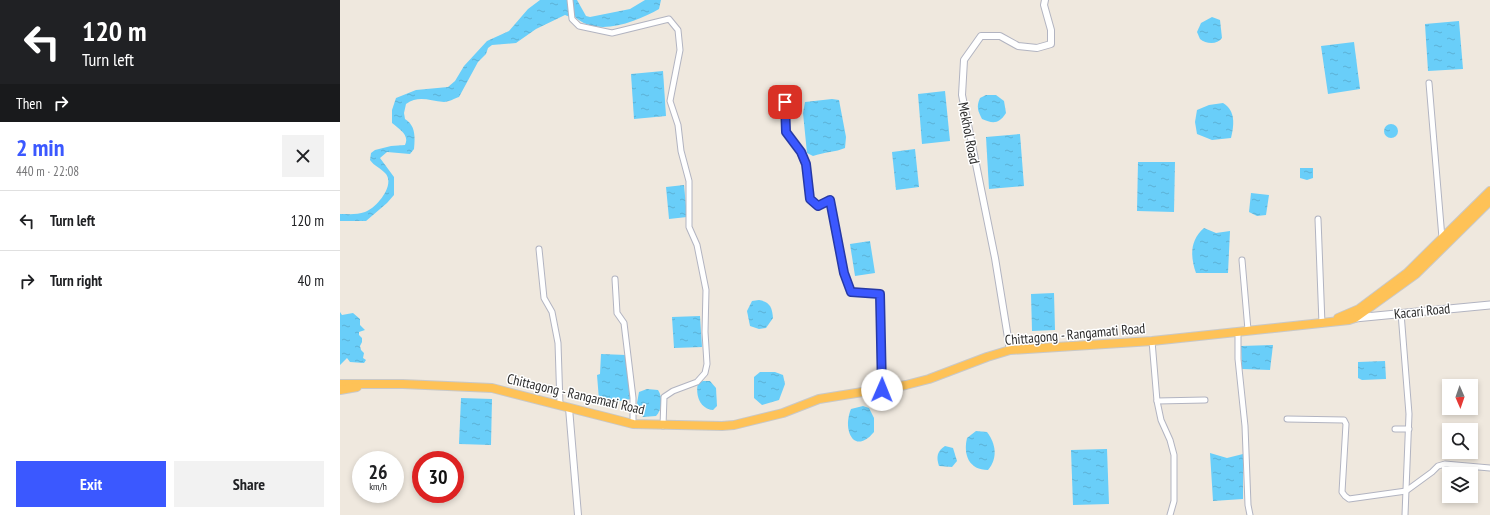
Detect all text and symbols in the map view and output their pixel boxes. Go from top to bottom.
text: 120 m [82,12,146,49]
icon: left [16,16,68,68]
text: Turn left [82,48,134,71]
pin [768,85,802,119]
icon: arrive [774,91,796,113]
icon: right [50,92,72,114]
text: Then [16,94,42,113]
street label: Mekhol Road [954,101,984,165]
text: 2 min [16,132,64,163]
button: close [282,135,324,177]
text: 440 m · 22:08 [16,163,79,180]
icon: left [16,210,38,232]
text: Turn left [50,211,95,230]
text: 120 m [291,211,324,230]
icon: right [16,270,38,292]
text: Turn right [50,271,102,290]
text: 40 m [298,271,324,290]
street label: Kacari Road [1393,299,1451,323]
street label: Chittagong - Rangamati Road [1004,319,1146,349]
street label: Chittagong - Rangamati Road [505,369,647,419]
position arrow [861,369,903,411]
north arrow [1442,379,1478,415]
map controls [1442,379,1478,503]
button: search [1442,423,1478,459]
speed limit sign: 30 [412,451,464,503]
text: 26 [368,459,388,485]
button: Exit [16,461,166,507]
button: Share [174,461,324,507]
button: layers [1442,467,1478,503]
text: km/h [369,480,387,493]

